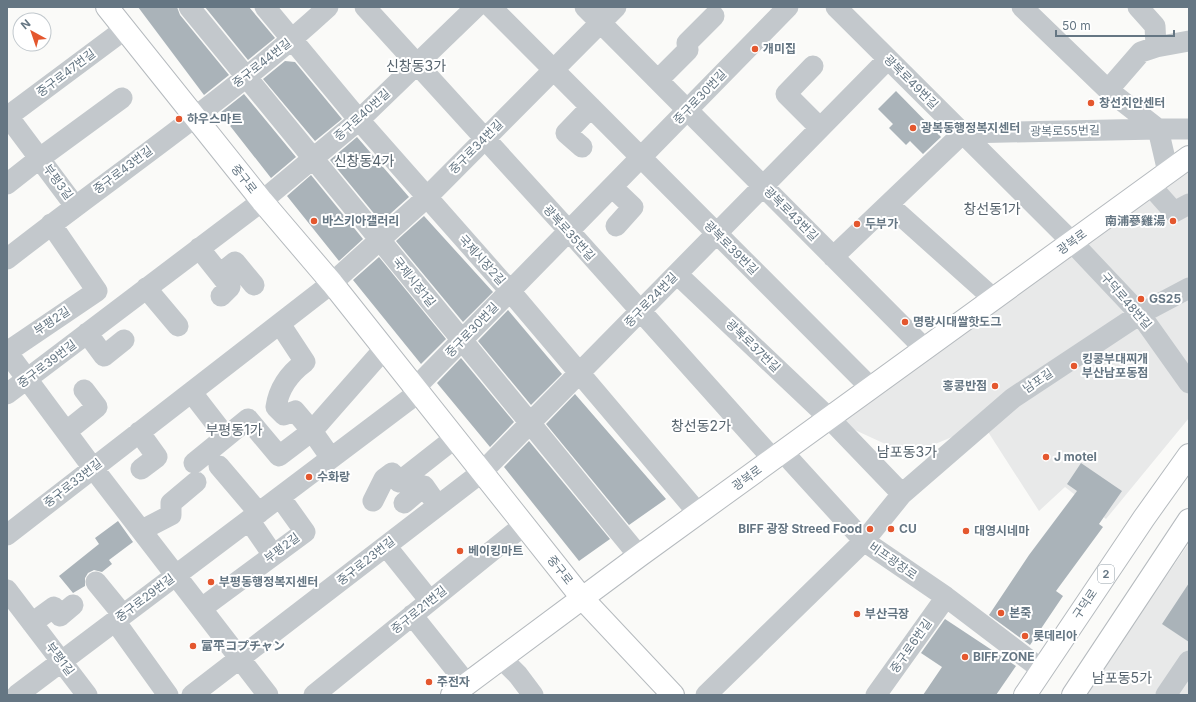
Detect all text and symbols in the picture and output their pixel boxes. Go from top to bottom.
north arrow [12,12,52,52]
scale bar [1056,12,1174,38]
text: N [18,16,33,32]
text: 50 m [1062,18,1091,33]
street label: 중구로44번길 [229,35,294,90]
place label: 개미집 [763,41,796,56]
marker: 개미집 [750,44,760,54]
street label: 중구로47번길 [33,46,98,100]
street label: 광복로49번길 [881,51,942,112]
district label: 신창동3가 [386,57,446,74]
street label: 중구로30번길 [670,66,729,127]
street label: 중구로40번길 [330,85,393,144]
place label: 창선치안센터 [1099,95,1165,110]
marker: 창선치안센터 [1086,98,1096,108]
place label: 하우스마트 [187,111,242,126]
marker: 하우스마트 [174,114,184,124]
street label: 중구로34번길 [445,116,506,177]
place label: 광복동행정복지센터 [921,120,1020,135]
street label: 광복로55번길 [1030,122,1100,139]
marker: 광복동행정복지센터 [908,123,918,133]
street label: 중구로43번길 [90,142,155,197]
district label: 신창동4가 [334,152,394,169]
street label: 부평3길 [40,161,76,203]
street label: 중구로 [228,161,261,196]
street label: 광복로43번길 [761,183,822,244]
district label: 창선동1가 [963,200,1021,217]
street label: 광복로35번길 [540,202,598,264]
place label: 바스키아갤러리 [322,213,399,228]
place label: 南浦蔘雞湯 [1105,213,1165,228]
marker: 바스키아갤러리 [309,216,319,226]
place label: 두부가 [865,216,898,231]
marker: 南浦蔘雞湯 [1168,216,1178,226]
street label: 광복로39번길 [701,218,761,278]
marker: 두부가 [852,219,862,229]
street label: 광복로 [1054,226,1090,257]
street label: 국제시장2길 [456,231,509,288]
street label: 국제시장1길 [390,254,439,310]
street label: 중구로24번길 [621,269,680,330]
street label: 구덕로48번길 [1098,269,1155,332]
place label: GS25 [1149,291,1181,306]
marker: GS25 [1136,294,1146,304]
street label: 중구로30번길 [442,299,501,360]
street label: 부평2길 [31,303,73,338]
place label: 명랑시대쌀핫도그 [913,314,1001,329]
street label: 광복로37번길 [723,316,784,375]
marker: 명랑시대쌀핫도그 [900,317,910,327]
street label: 중구로39번길 [14,337,79,391]
place label: 킹콩부대찌개 부산남포동점 [1082,351,1148,380]
marker: 킹콩부대찌개 부산남포동점 [1069,361,1079,371]
street label: 남포길 [1020,365,1056,396]
place label: 홍콩반점 [943,378,987,393]
marker: 홍콩반점 [990,381,1000,391]
district label: 창선동2가 [671,417,731,434]
district label: 부평동1가 [205,421,263,438]
district label: 남포동3가 [877,443,937,460]
place label: J moteI [1054,449,1097,464]
marker: J moteI [1041,452,1051,462]
street label: 중구로33번길 [40,455,105,510]
street label: 광복로 [729,462,765,493]
place label: 수화랑 [317,469,350,484]
marker: 수화랑 [304,472,314,482]
place label: BIFF 광장 Streed Food [738,521,862,536]
place label: CU [899,521,917,536]
place label: 대영시네마 [974,523,1029,538]
marker: BIFF 광장 Streed Food [865,524,875,534]
marker: CU [886,524,896,534]
marker: 대영시네마 [961,526,971,536]
street label: 부평2길 [261,529,302,566]
street label: 중구로23번길 [334,533,398,588]
street label: 비프광장로 [866,539,920,583]
place label: 베이킹마트 [468,543,523,558]
marker: 베이킹마트 [455,546,465,556]
street label: 중구로 [544,552,577,587]
road number: 2 [1098,565,1114,583]
street label: 중구로29번길 [112,571,177,625]
place label: 부평동행정복지센터 [219,574,318,589]
marker: 부평동행정복지센터 [206,577,216,587]
street label: 중구로21번길 [388,583,450,637]
street label: 구덕로 [1069,586,1100,622]
place label: 본죽 [1009,605,1031,620]
place label: 부산극장 [865,606,909,621]
marker: 본죽 [996,608,1006,618]
marker: 부산극장 [852,609,862,619]
street label: 중구로6번길 [886,616,935,676]
place label: 롯데리아 [1033,628,1077,643]
marker: 롯데리아 [1020,631,1030,641]
place label: 富平コプチャン [201,638,285,653]
street label: 부평1길 [43,639,78,678]
marker: 富平コプチャン [188,641,198,651]
place label: BIFF ZONE [973,649,1034,664]
marker: BIFF ZONE [960,652,970,662]
district label: 남포동5가 [1092,669,1152,686]
place label: 주전자 [437,674,470,689]
marker: 주전자 [424,677,434,687]

